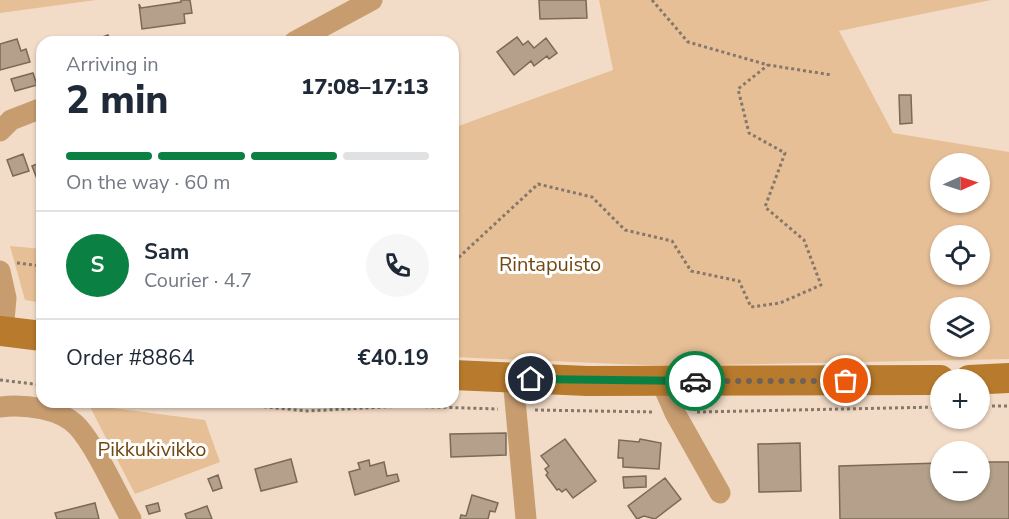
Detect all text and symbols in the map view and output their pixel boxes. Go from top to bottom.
text: Arriving in [66,51,159,78]
text: 17:08–17:13 [301,72,429,102]
text: 2 min [66,74,169,127]
north arrow [930,153,990,213]
map controls [930,153,990,501]
text: On the way · 60 m [66,169,230,196]
button: locate [930,225,990,285]
button: phone [366,234,429,297]
text: Sam [144,237,189,267]
text: S [91,250,104,280]
park label: Rintapuisto [499,251,601,278]
text: Courier · 4.7 [144,267,252,294]
button: layers [930,297,990,357]
text: Order #8864 [66,343,195,373]
text: €40.19 [358,343,429,373]
courier [665,351,725,411]
pin [505,353,556,404]
pin [820,355,871,406]
icon: home [514,362,547,395]
icon: bag [829,364,862,397]
icon: car [679,365,712,398]
button: + [930,369,990,429]
park label: Pikkukivikko [98,436,206,463]
button: − [930,441,990,501]

